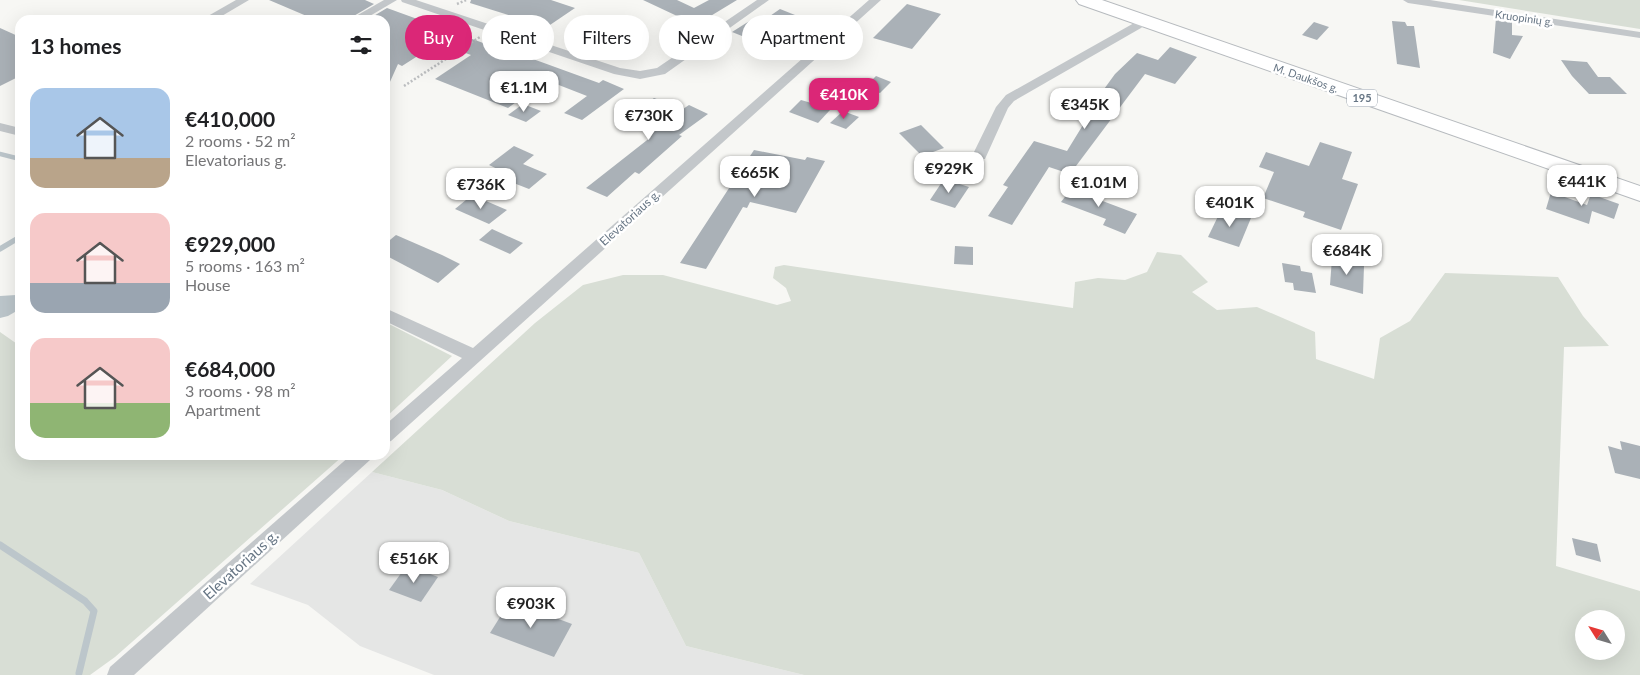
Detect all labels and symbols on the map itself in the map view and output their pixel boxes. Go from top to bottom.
street label: Kruopinių g. [1494,7,1554,28]
street label: M. Daukšos g. [1272,60,1340,95]
pin: €1.1M [489,70,559,113]
pin: €410K [809,78,879,120]
pin: €345K [1050,88,1120,130]
road number: 195 [1347,90,1377,106]
pin: €730K [614,98,684,141]
pin: €929K [914,152,984,194]
pin: €665K [720,156,790,198]
pin: €441K [1547,164,1617,207]
pin: €1.01M [1058,166,1140,208]
pin: €736K [446,168,516,210]
street label: Elevatoriaus g. [596,186,663,249]
pin: €401K [1195,186,1265,228]
pin: €684K [1312,234,1382,276]
street label: Elevatoriaus g. [199,526,282,603]
pin: €516K [379,542,449,584]
pin: €903K [496,586,566,629]
north arrow [1575,610,1625,660]

